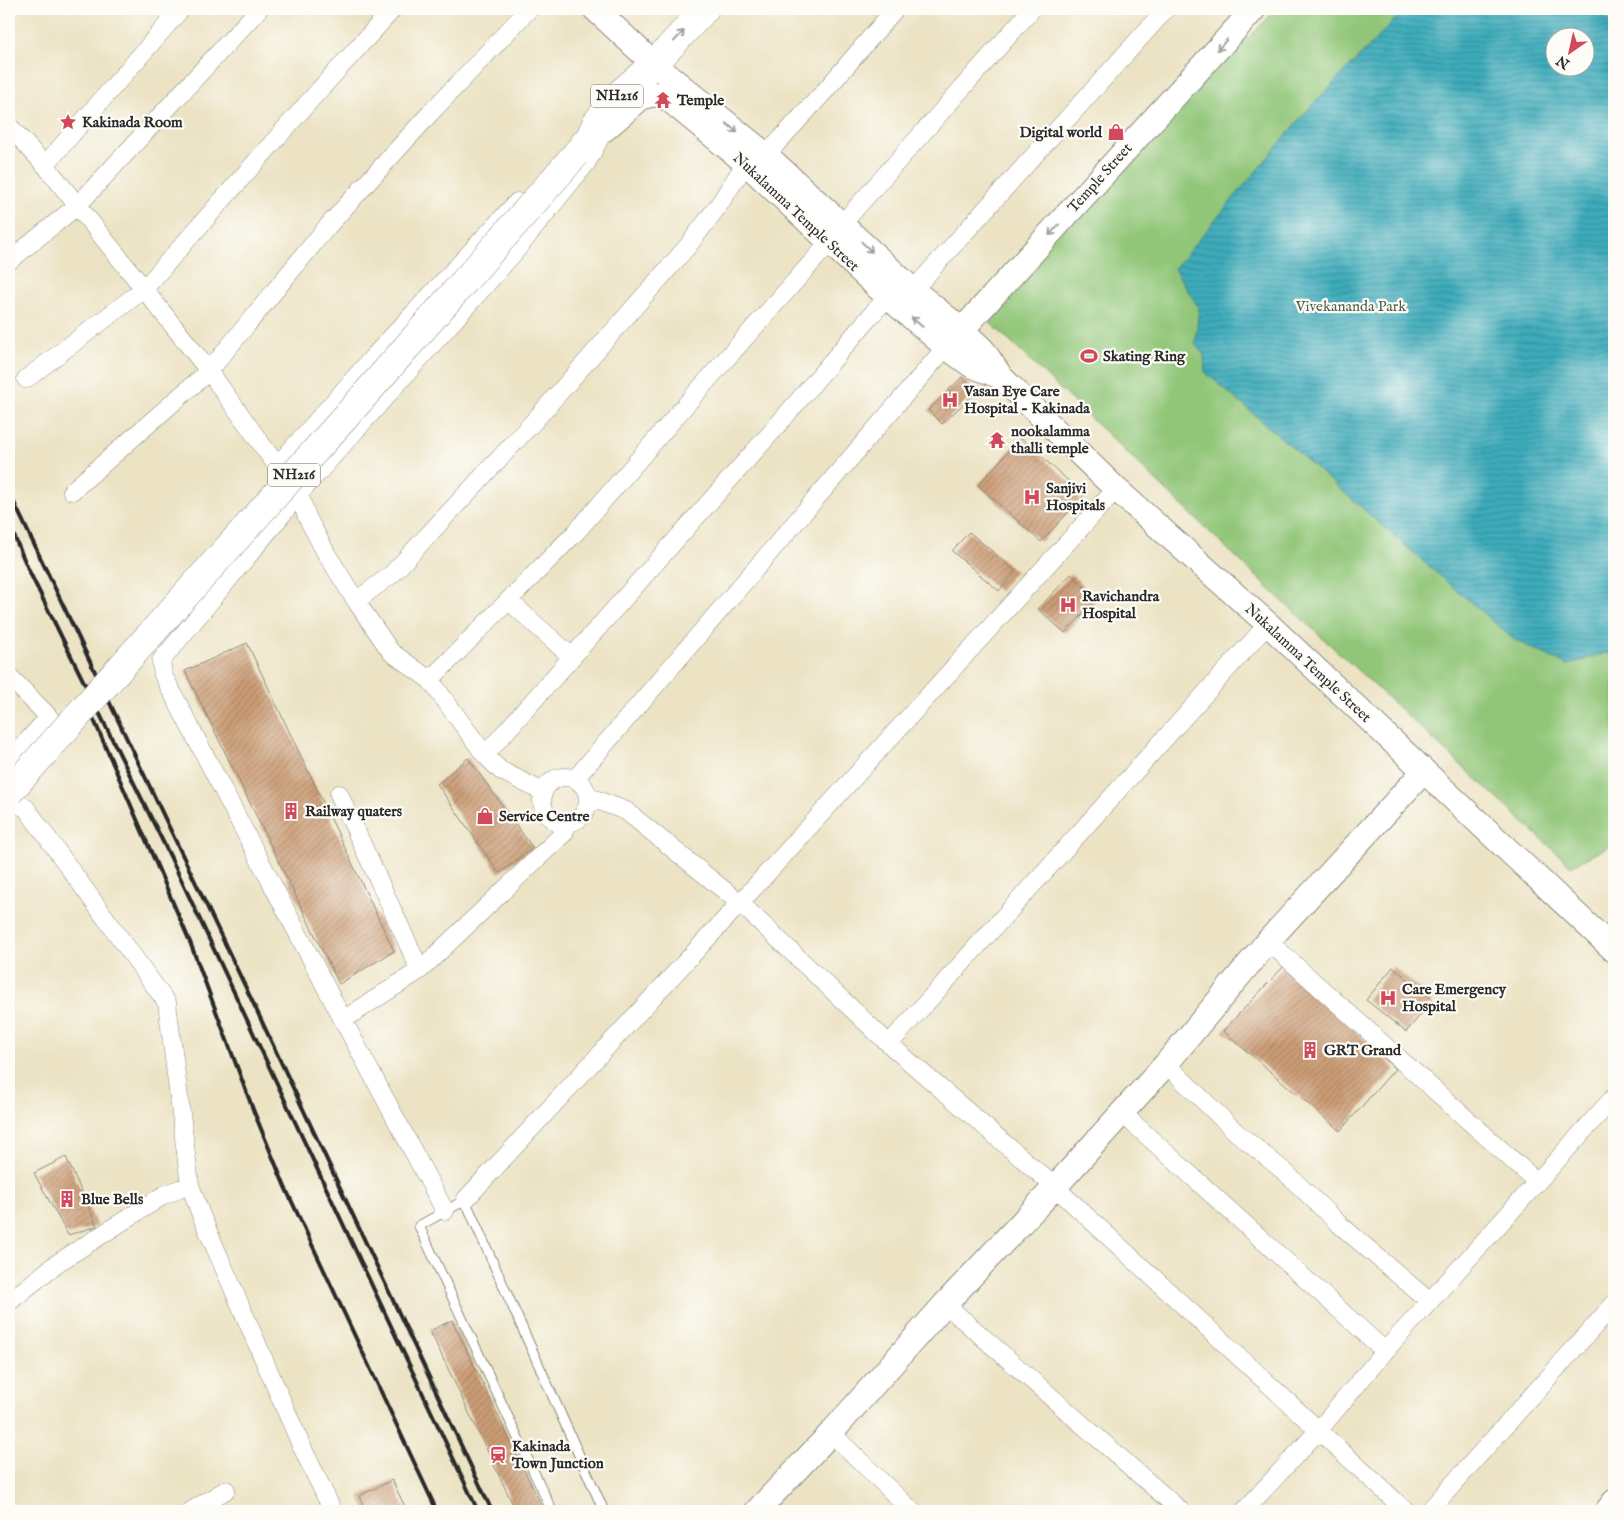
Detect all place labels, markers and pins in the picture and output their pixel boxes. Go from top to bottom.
temple icon: Temple [653,90,673,110]
place label: Temple [676,91,724,110]
place icon: Kakinada Room [58,112,78,132]
place label: Kakinada Room [82,113,183,132]
shop icon: Digital world [1106,122,1126,142]
place label: Digital world [1019,123,1103,142]
sports icon: Skating Ring [1079,346,1099,366]
place label: Skating Ring [1103,347,1186,366]
place label: Vasan Eye Care Hospital - Kakinada [963,382,1090,418]
hospital icon: Vasan Eye Care Hospital - Kakinada [940,390,960,410]
place label: nookalamma thalli temple [1010,422,1090,458]
temple icon: nookalamma thalli temple [987,430,1007,450]
place label: Sanjivi Hospitals [1046,479,1106,515]
hospital icon: Sanjivi Hospitals [1022,487,1042,507]
place label: Ravichandra Hospital [1082,587,1160,623]
hospital icon: Ravichandra Hospital [1058,595,1078,615]
building icon: Railway quaters [281,801,301,821]
place label: Railway quaters [305,802,403,821]
shop icon: Service Centre [475,806,495,826]
place label: Service Centre [499,807,590,826]
place label: Care Emergency Hospital [1402,980,1507,1016]
hospital icon: Care Emergency Hospital [1378,988,1398,1008]
building icon: GRT Grand [1300,1040,1320,1060]
place label: GRT Grand [1324,1041,1402,1060]
building icon: Blue Bells [57,1189,77,1209]
place label: Blue Bells [81,1190,144,1209]
place label: Kakinada Town Junction [511,1437,604,1473]
station icon: Kakinada Town Junction [488,1445,508,1465]

